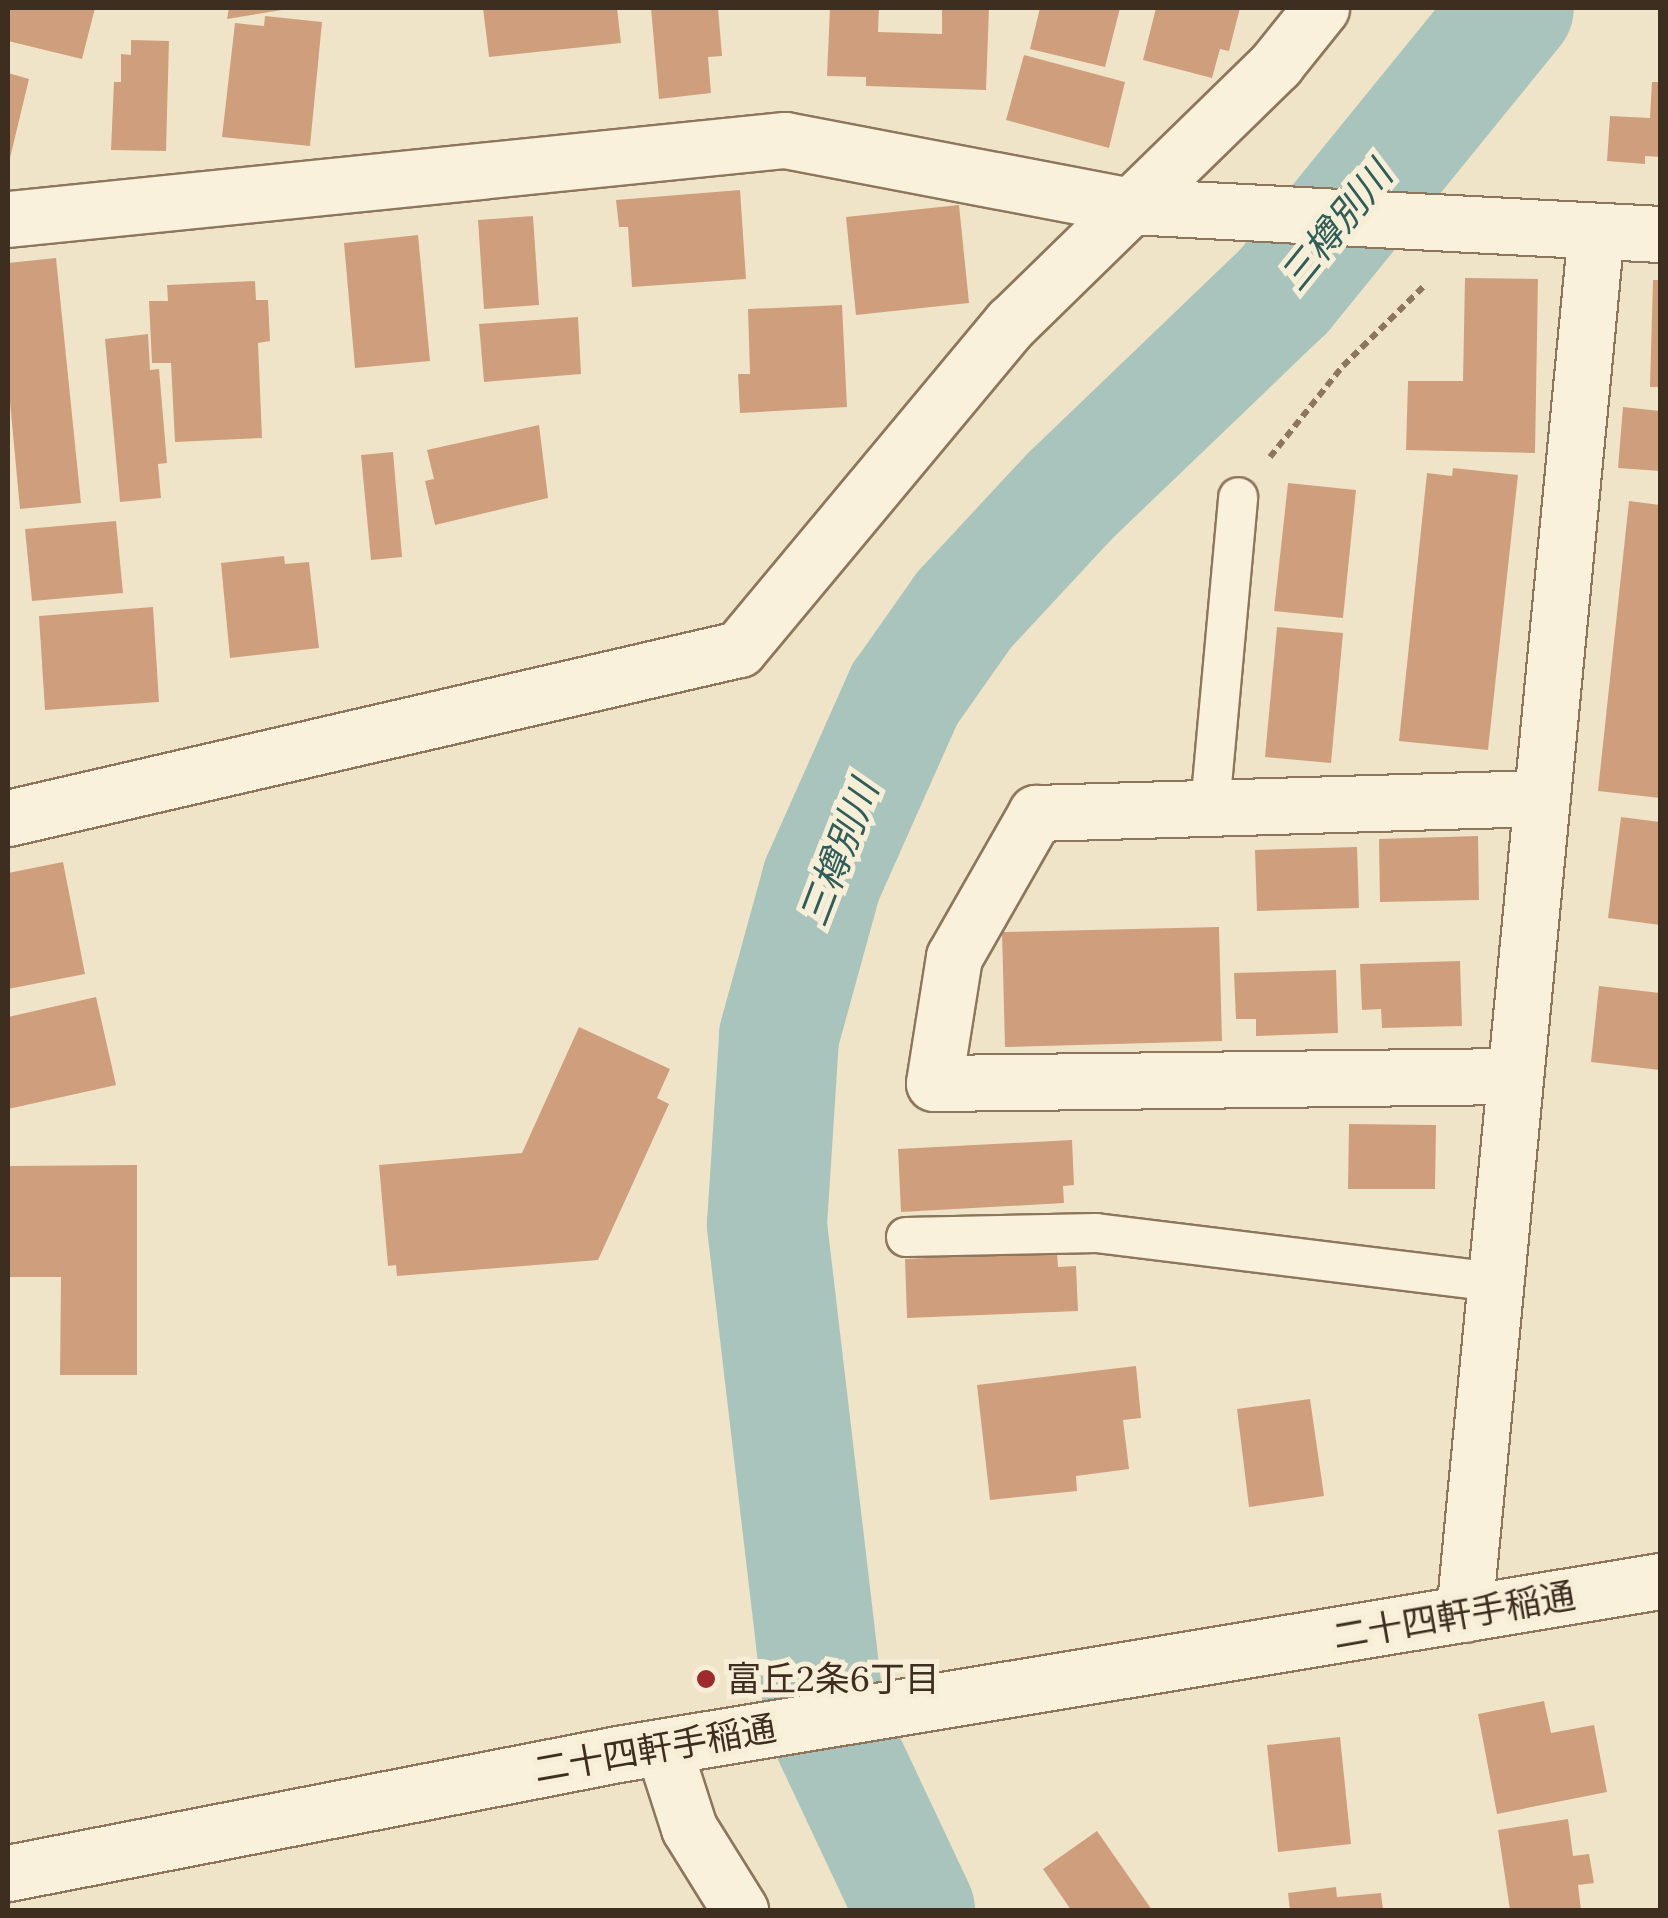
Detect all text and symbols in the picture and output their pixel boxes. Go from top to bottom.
water label: 三樽別川 [1270,153,1402,299]
water label: 三樽別川 [790,774,888,932]
street label: 二十四軒手稲通 [1330,1574,1578,1658]
place label: 富丘2条6丁目 [726,1658,940,1700]
marker: 富丘2条6丁目 [695,1668,717,1690]
street label: 二十四軒手稲通 [531,1707,779,1791]

